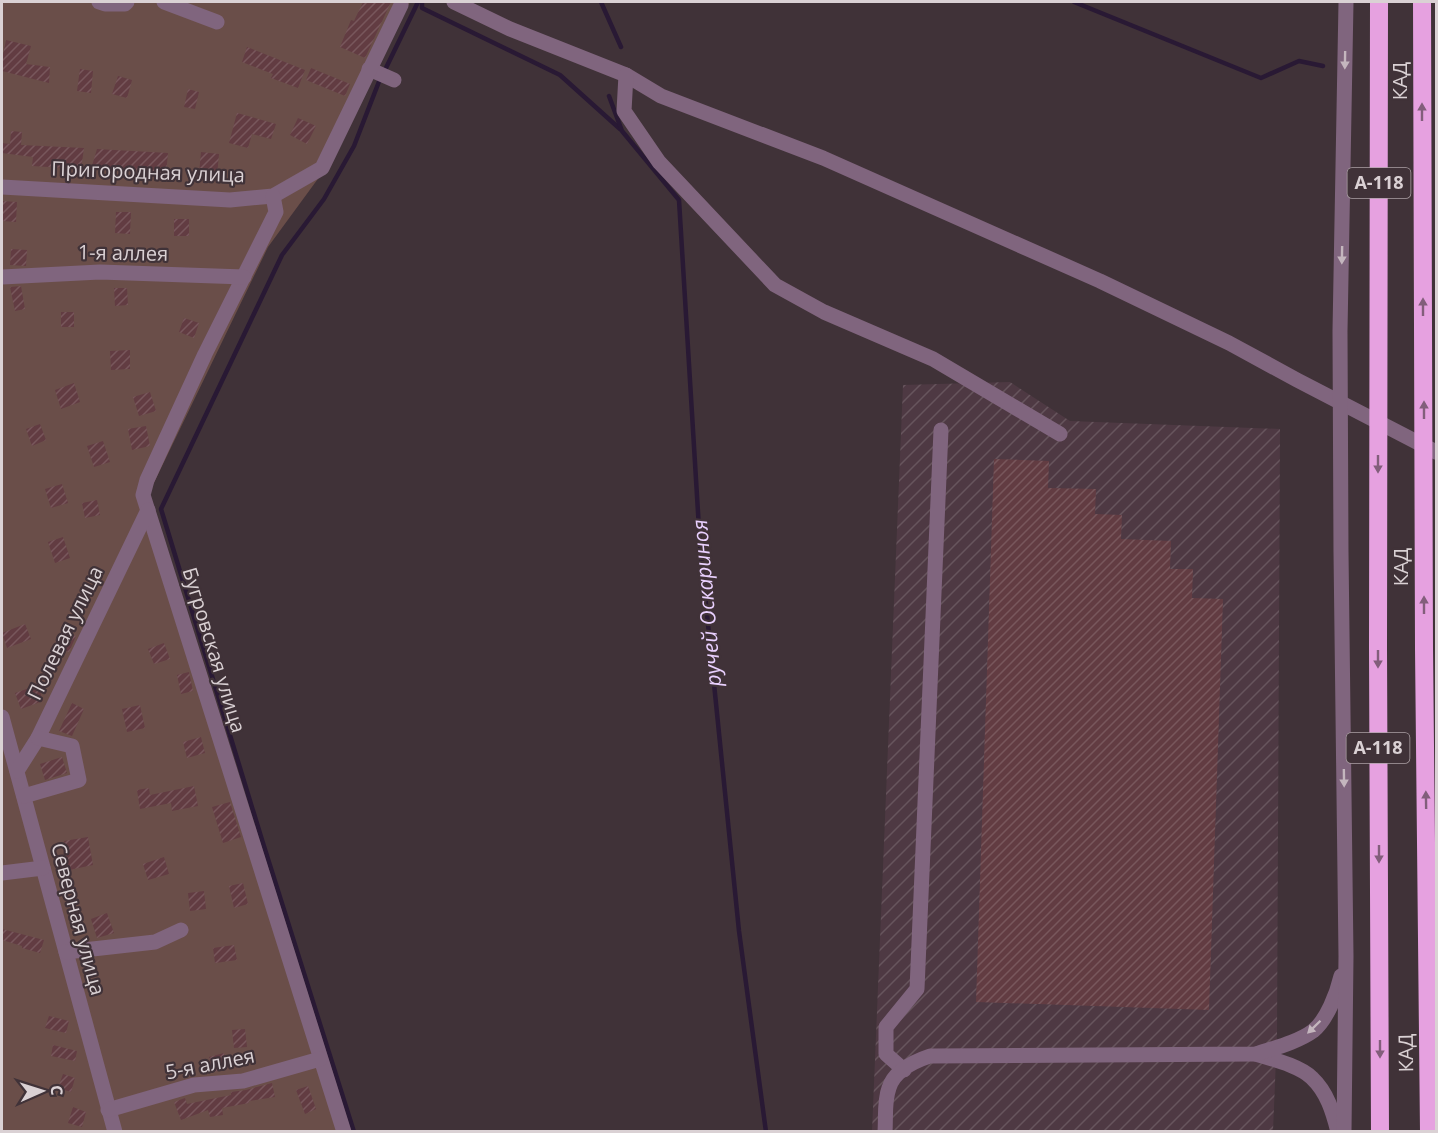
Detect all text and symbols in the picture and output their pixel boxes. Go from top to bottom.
one-way arrow [1340,50,1350,69]
street label: КАД [1386,61,1413,100]
one-way arrow [1417,103,1427,122]
street label: Пригородная улица [51,155,245,188]
road number: А-118 [1348,168,1410,198]
street label: 1-я аллея [78,238,168,267]
one-way arrow [1337,245,1347,264]
one-way arrow [1418,298,1428,317]
one-way arrow [1419,401,1429,420]
one-way arrow [1374,455,1383,474]
water label: ручей Оскариноя [685,518,727,689]
street label: КАД [1387,547,1414,586]
street label: Полевая улица [20,561,109,704]
street label: Бугровская улица [176,564,252,736]
one-way arrow [1419,596,1429,615]
one-way arrow [1373,650,1383,669]
road number: А-118 [1346,733,1410,763]
one-way arrow [1339,769,1348,788]
one-way arrow [1421,791,1431,810]
street label: Северная улица [45,840,112,998]
one-way arrow [1374,845,1384,864]
one-way arrow [1307,1020,1321,1034]
street label: КАД [1392,1033,1419,1073]
one-way arrow [1375,1040,1384,1059]
street label: 5-я аллея [163,1042,257,1085]
north arrow [12,1061,72,1121]
text: С [46,1085,68,1096]

